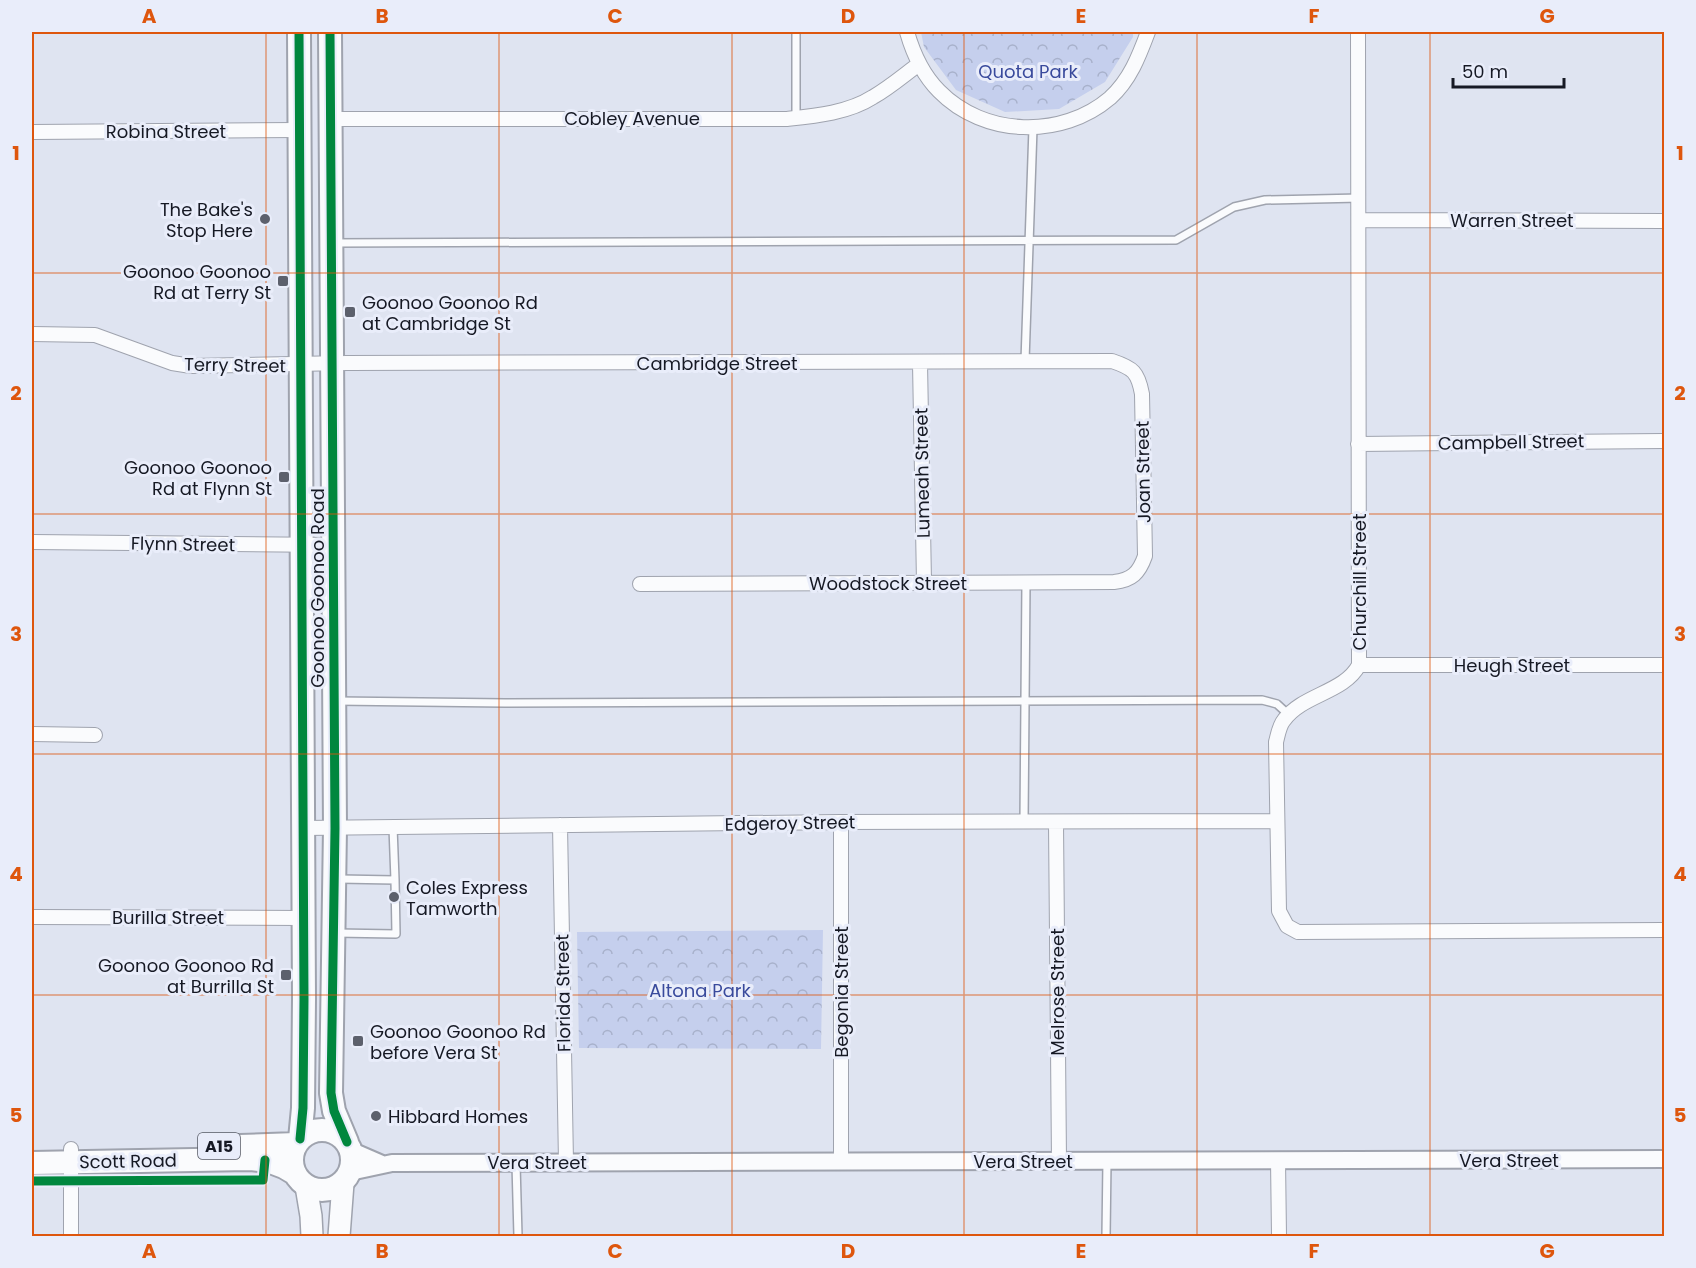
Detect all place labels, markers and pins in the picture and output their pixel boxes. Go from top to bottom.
place label: The Bake's Stop Here [160,197,253,243]
marker: The Bake's Stop Here [258,212,272,226]
place label: Goonoo Goonoo Rd at Terry St [123,259,271,305]
marker: Goonoo Goonoo Rd at Terry St [276,274,290,288]
place label: Goonoo Goonoo Rd at Cambridge St [362,290,538,336]
marker: Goonoo Goonoo Rd at Cambridge St [343,305,357,319]
place label: Goonoo Goonoo Rd at Flynn St [124,455,272,501]
marker: Goonoo Goonoo Rd at Flynn St [277,470,291,484]
place label: Coles Express Tamworth [406,875,528,921]
marker: Coles Express Tamworth [387,890,401,904]
place label: Goonoo Goonoo Rd at Burrilla St [98,953,274,999]
marker: Goonoo Goonoo Rd at Burrilla St [279,968,293,982]
place label: Goonoo Goonoo Rd before Vera St [370,1019,546,1065]
marker: Goonoo Goonoo Rd before Vera St [351,1034,365,1048]
place label: Hibbard Homes [388,1104,528,1129]
marker: Hibbard Homes [369,1109,383,1123]

